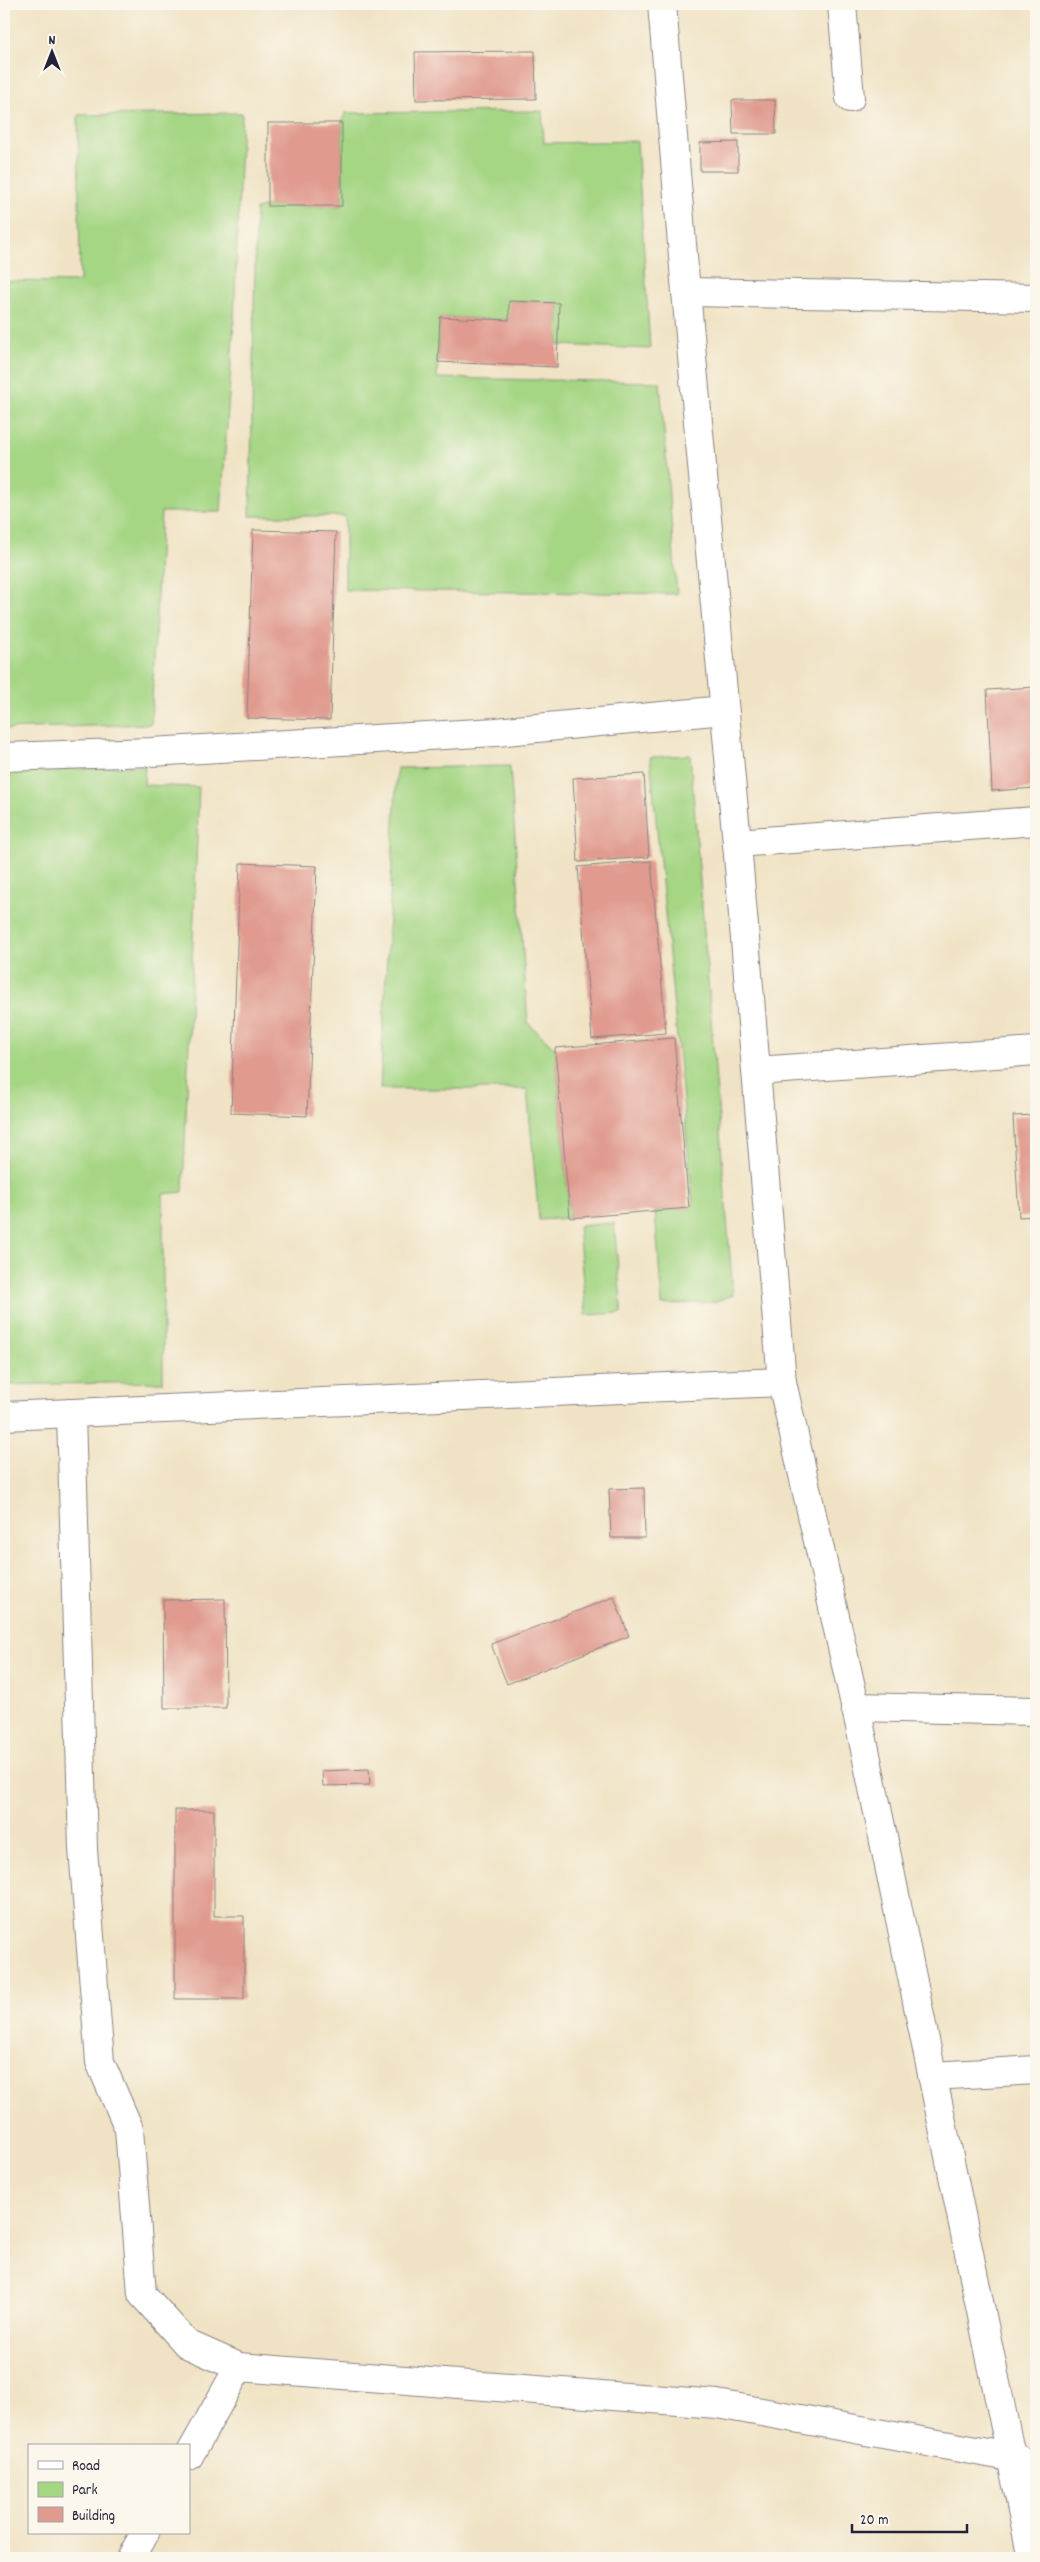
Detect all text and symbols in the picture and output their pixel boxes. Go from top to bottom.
north arrow [28,28,78,78]
text: N [49,31,56,51]
legend [28,2444,190,2534]
text: Road [72,2456,100,2478]
text: Park [72,2480,98,2502]
scale bar [852,2502,968,2534]
text: Building [72,2506,115,2528]
text: 20 m [860,2510,888,2532]

